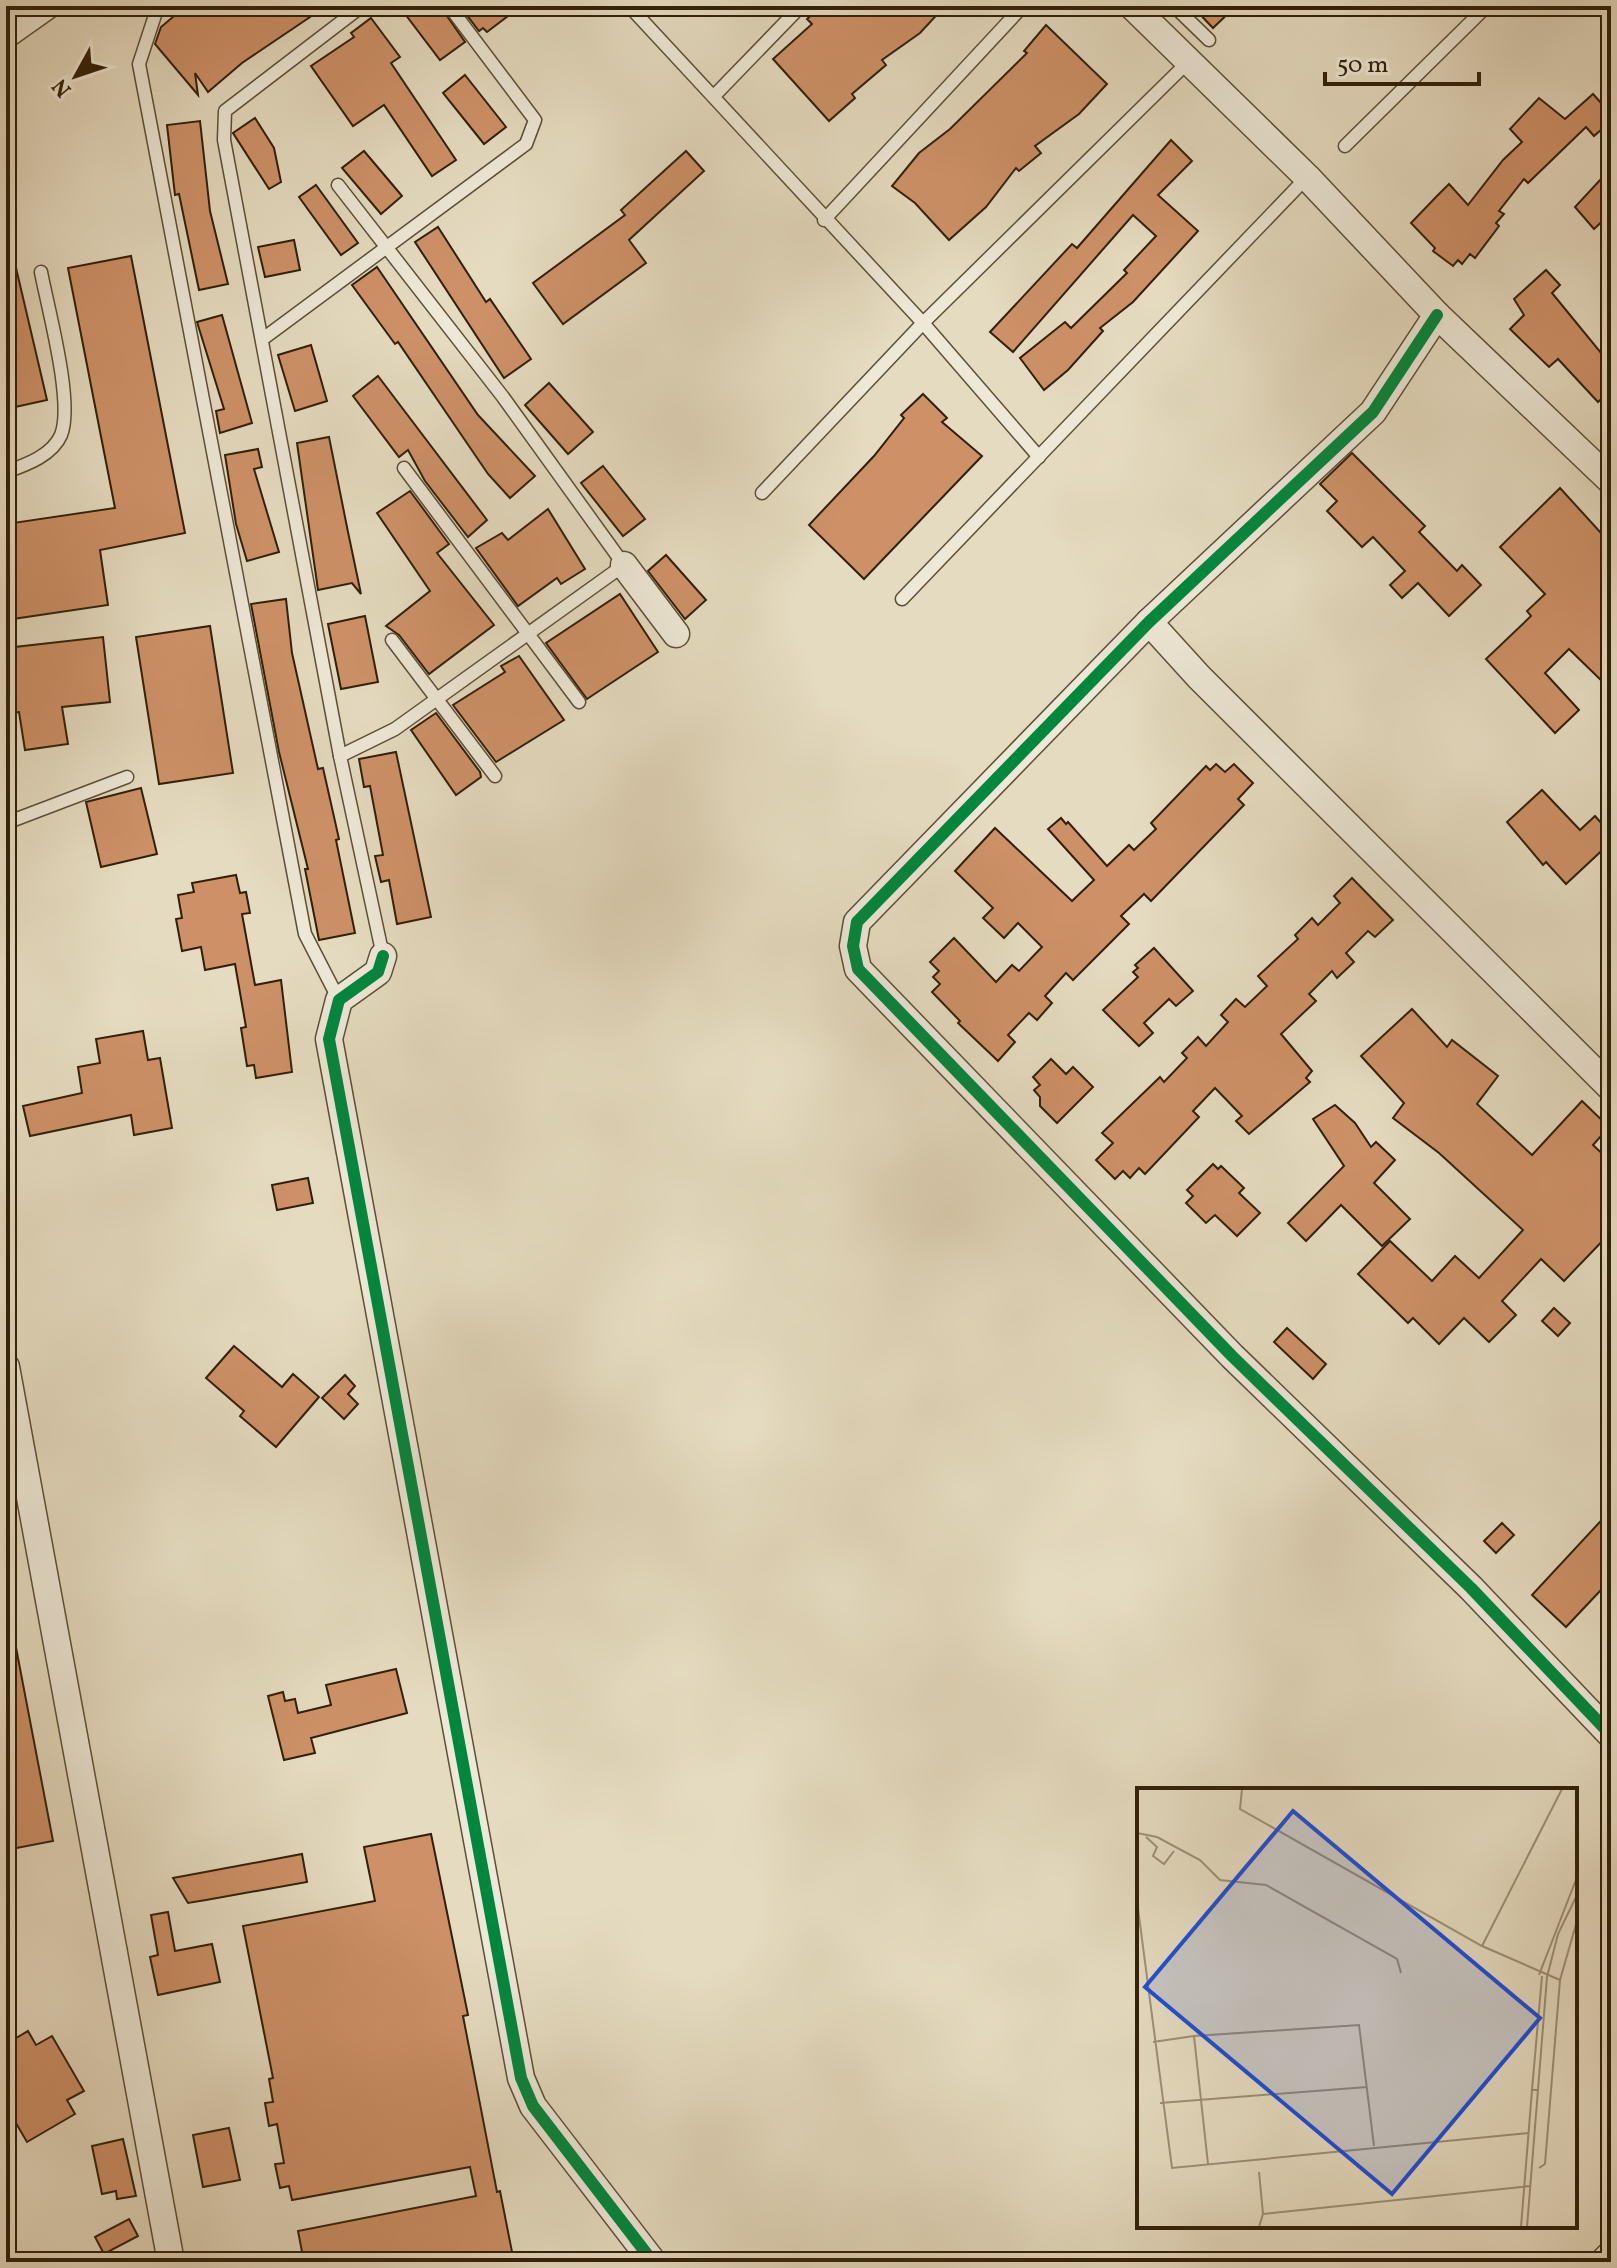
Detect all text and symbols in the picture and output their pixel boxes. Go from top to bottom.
north arrow [36,36,116,116]
scale bar [1325,36,1479,86]
text: 50 m [1337,49,1389,83]
text: N [46,71,80,103]
inset map [1137,1788,1577,2228]

